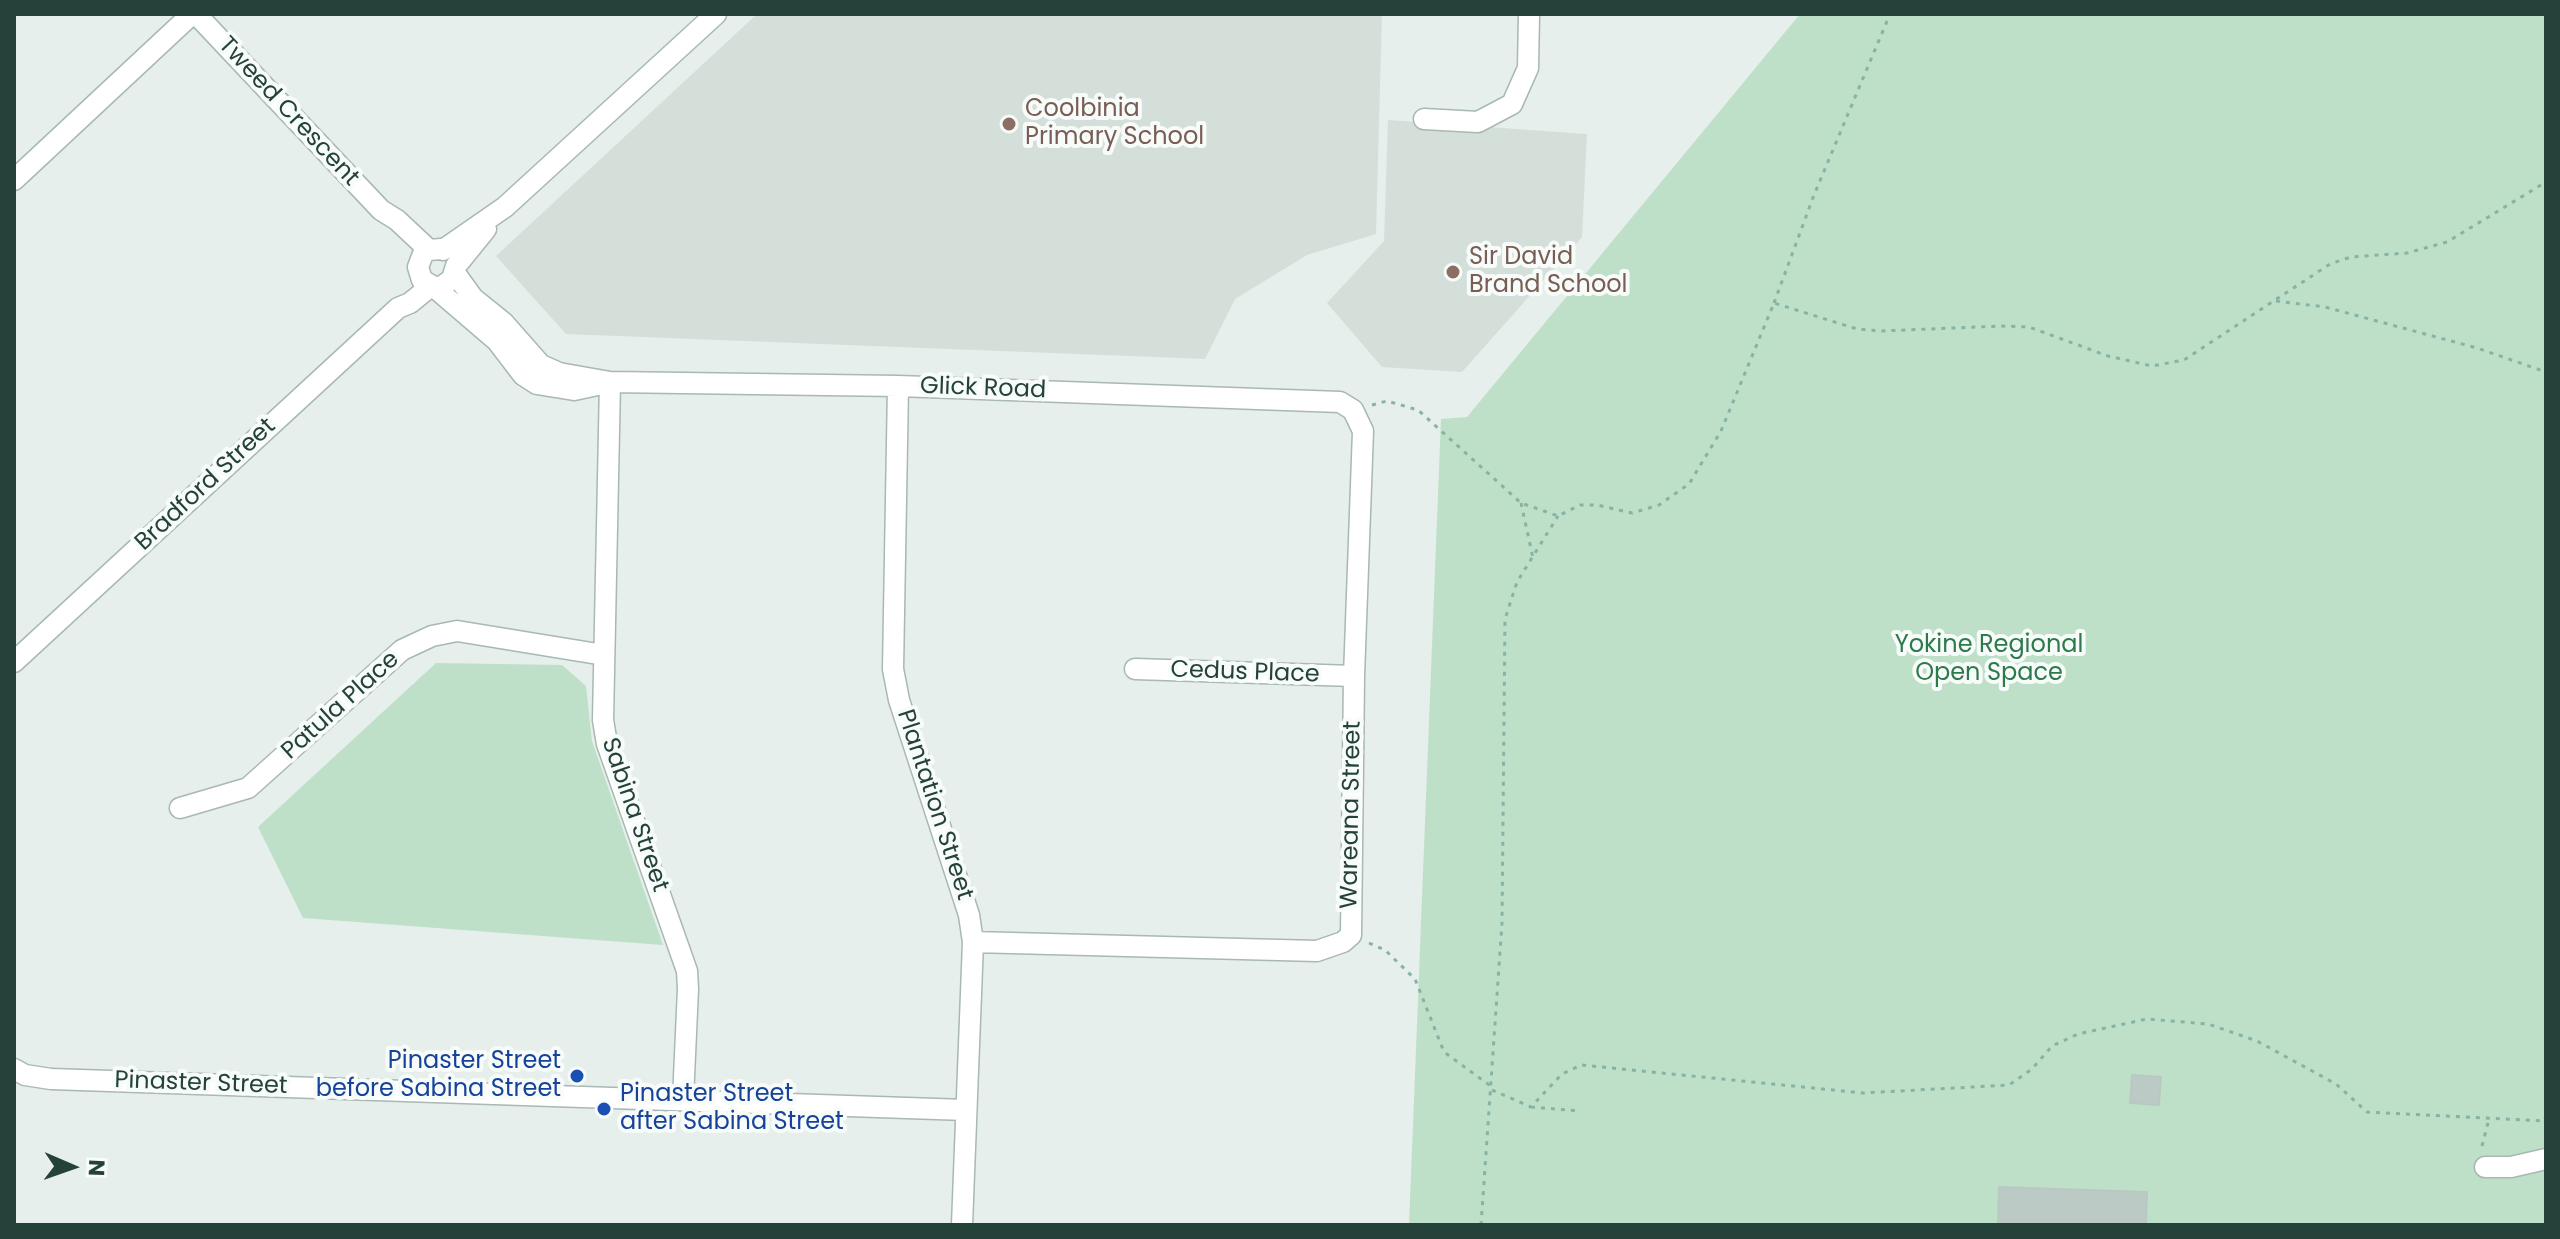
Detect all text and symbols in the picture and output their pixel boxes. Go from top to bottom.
street label: Tweed Crescent [211,31,365,193]
place label: Coolbinia Primary School [1025,96,1204,152]
marker: Coolbinia Primary School [1000,115,1018,133]
place label: Sir David Brand School [1469,244,1628,300]
marker: Sir David Brand School [1444,263,1462,281]
street label: Glick Road [919,372,1047,406]
street label: Bradford Street [130,413,282,557]
park label: Yokine Regional Open Space [1895,632,2083,688]
street label: Patula Place [276,646,406,766]
street label: Cedus Place [1170,656,1320,690]
street label: Plantation Street [890,706,978,904]
street label: Wareana Street [1336,721,1368,909]
street label: Sabina Street [594,734,674,896]
place label: Pinaster Street before Sabina Street [316,1048,561,1104]
street label: Pinaster Street [114,1067,288,1101]
marker: Pinaster Street before Sabina Street [568,1067,586,1085]
place label: Pinaster Street after Sabina Street [620,1081,844,1137]
marker: Pinaster Street after Sabina Street [595,1100,613,1118]
north arrow [32,1127,112,1207]
text: N [81,1159,112,1177]

